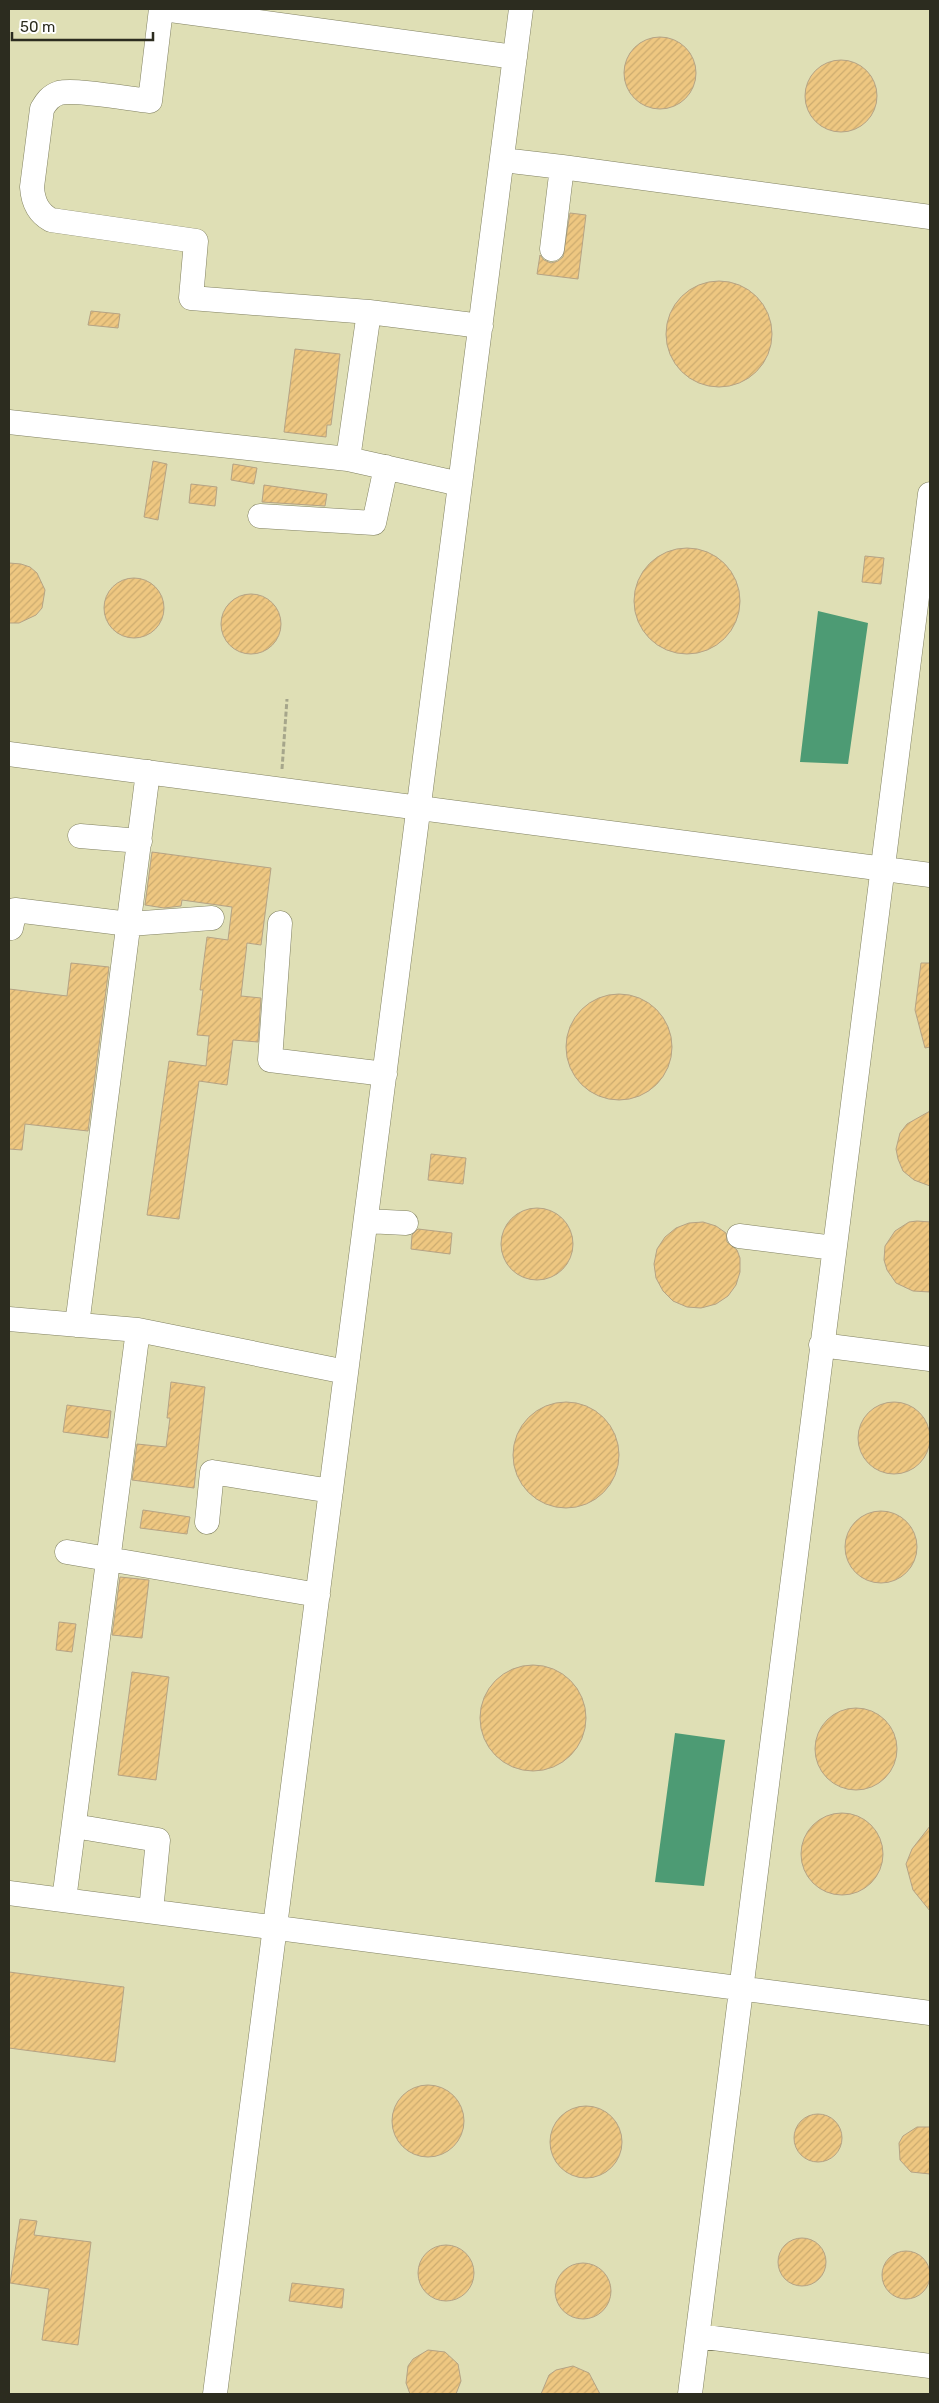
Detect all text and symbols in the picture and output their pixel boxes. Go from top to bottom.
scale bar [12,10,154,42]
text: 50 m [20,18,55,36]

